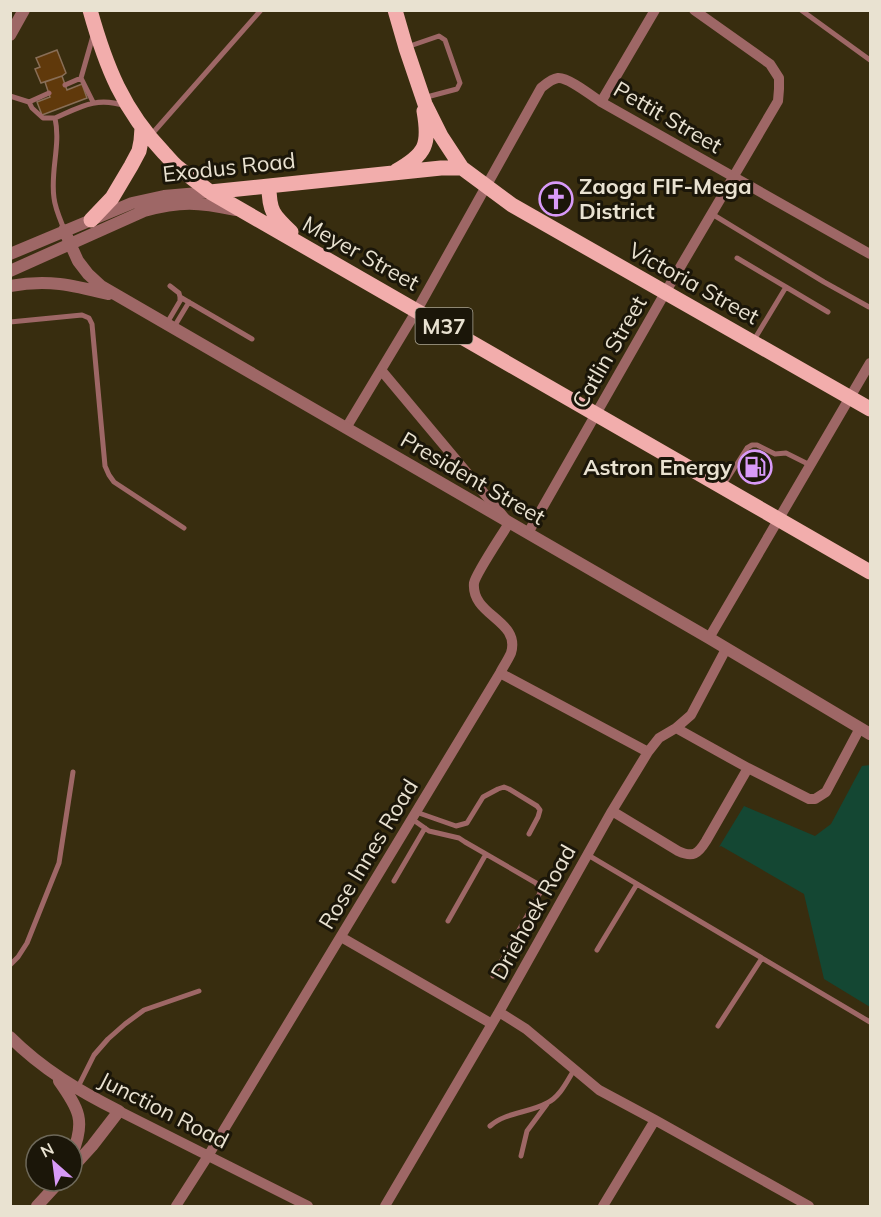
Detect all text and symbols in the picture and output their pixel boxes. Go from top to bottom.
street label: Pettit Street [609,75,727,159]
street label: Exodus Road [161,146,297,188]
place label: Zaoga FIF-Mega District [579,172,752,225]
church icon: Zaoga FIF-Mega District [538,181,574,217]
street label: Meyer Street [298,210,424,297]
street label: Victoria Street [624,236,764,330]
street label: Catlin Street [565,290,653,413]
road number: M37 [416,308,472,344]
street label: President Street [396,425,551,531]
fuel station icon: Astron Energy [737,449,773,485]
place label: Astron Energy [583,453,732,481]
street label: Rose Innes Road [312,774,424,934]
street label: Driehoek Road [484,840,582,984]
street label: Junction Road [94,1065,234,1155]
north arrow [24,1133,84,1193]
text: N [37,1138,57,1161]

